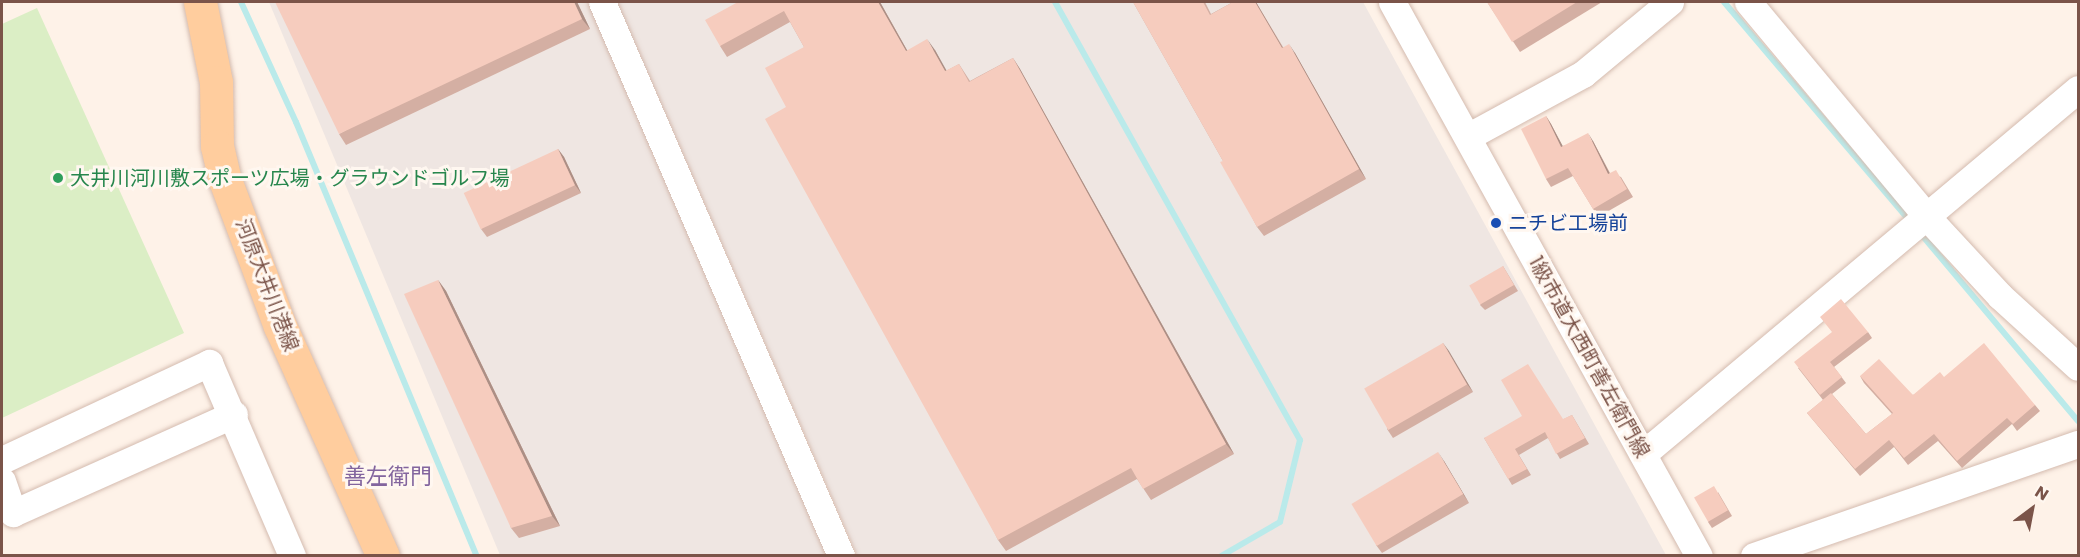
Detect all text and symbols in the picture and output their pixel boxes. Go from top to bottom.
place label: 大井川河川敷スポーツ広場・グラウンドゴルフ場 [70,166,510,190]
marker: 大井川河川敷スポーツ広場・グラウンドゴルフ場 [51,171,65,185]
place label: ニチビ工場前 [1508,211,1628,235]
street label: 河原大井川港線 [231,215,303,355]
marker: ニチビ工場前 [1489,216,1503,230]
street label: 1級市道大西町善左衛門線 [1524,252,1654,462]
district label: 善左衛門 [344,464,432,490]
north arrow [2002,479,2062,539]
text: N [2031,480,2053,506]

